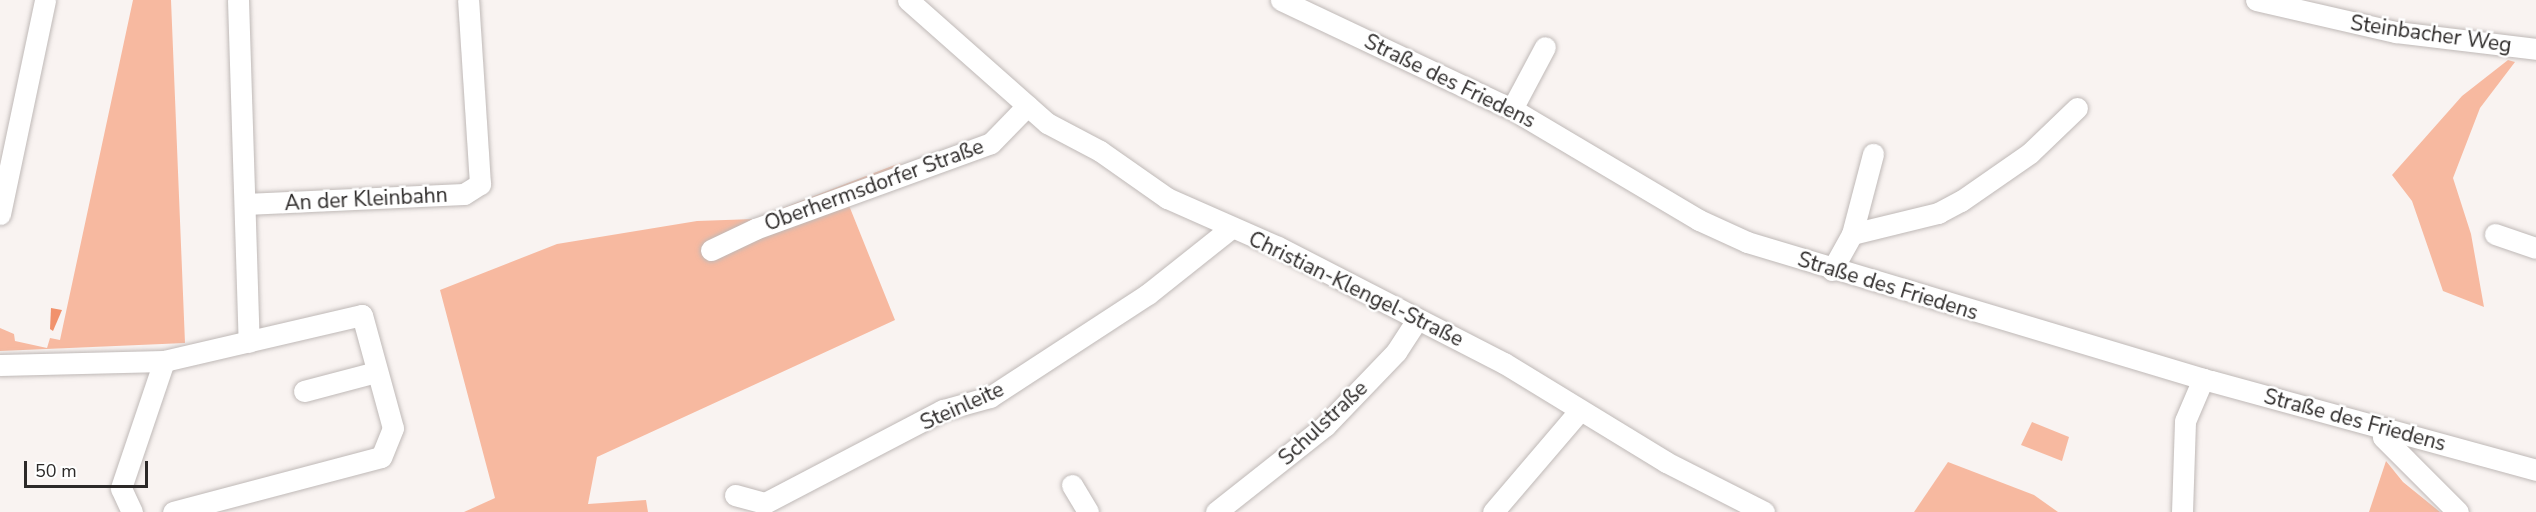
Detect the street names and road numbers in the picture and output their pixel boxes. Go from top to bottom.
street label: Steinbacher Weg [2349,10,2513,58]
street label: Straße des Friedens [1360,29,1540,133]
street label: Oberhermsdorfer Straße [761,134,987,236]
street label: An der Kleinbahn [284,182,448,216]
street label: Christian-Klengel-Straße [1244,226,1468,352]
street label: Straße des Friedens [1795,247,1981,325]
street label: Schulstraße [1273,375,1373,471]
street label: Steinleite [916,376,1008,436]
street label: Straße des Friedens [2261,384,2449,456]

